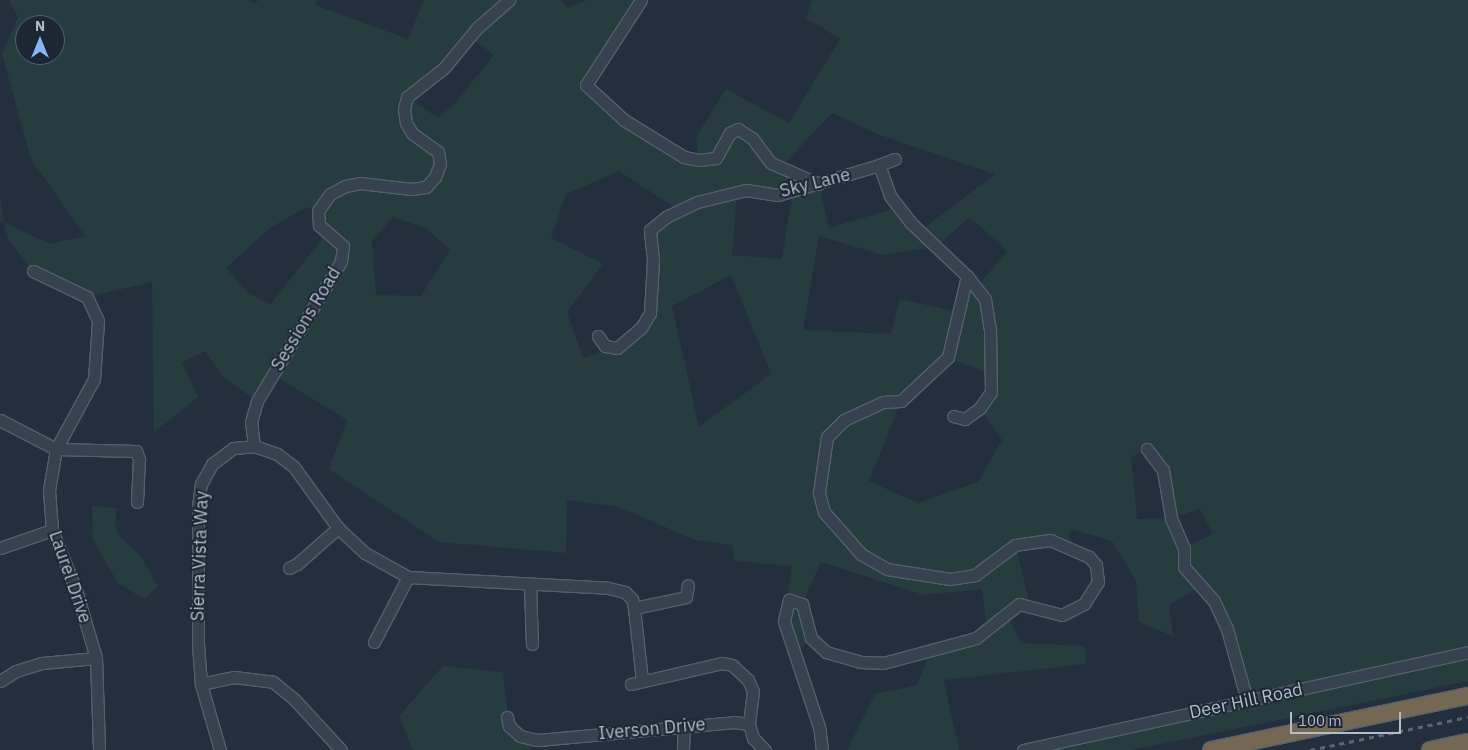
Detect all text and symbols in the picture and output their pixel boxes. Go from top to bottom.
north arrow [15,15,65,65]
text: N [35,17,45,35]
street label: Sky Lane [778,164,852,202]
street label: Sessions Road [267,263,345,375]
street label: Sierra Vista Way [187,490,213,622]
street label: Laurel Drive [44,528,96,626]
street label: Deer Hill Road [1187,678,1305,724]
scale bar [1293,702,1404,734]
text: 100 m [1298,711,1342,730]
street label: Iverson Drive [598,714,706,744]

